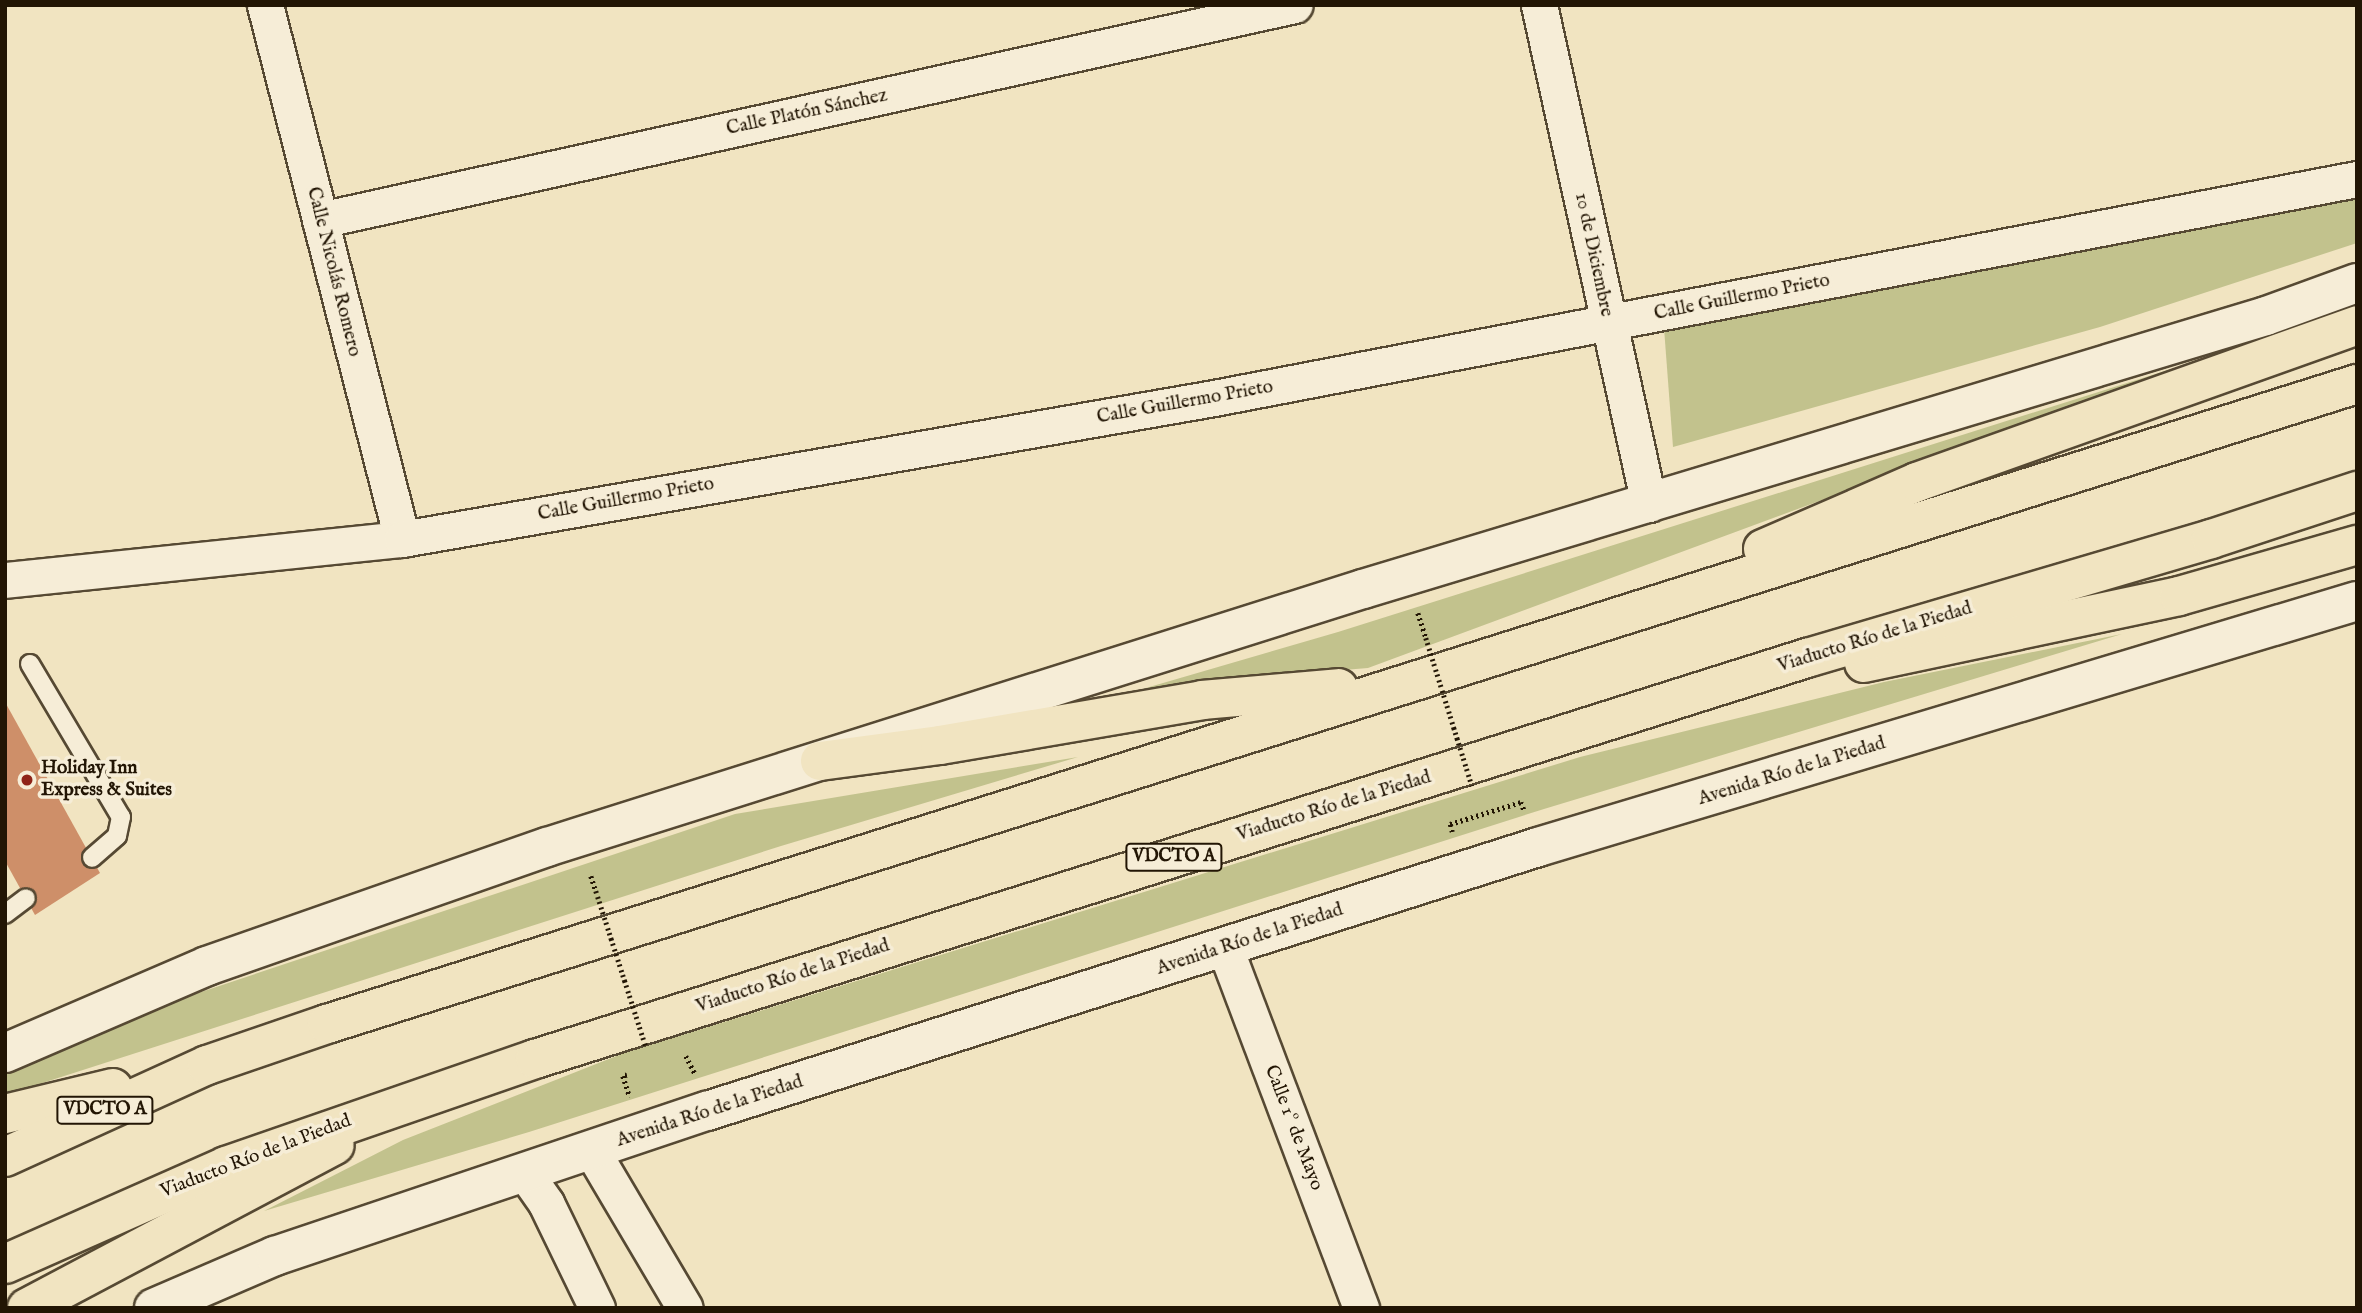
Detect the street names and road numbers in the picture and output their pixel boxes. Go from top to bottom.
street label: Calle Platón Sánchez [724,85,890,141]
street label: Calle Nicolás Romero [301,185,365,359]
street label: 10 de Diciembre [1569,191,1617,319]
street label: Calle Guillermo Prieto [1652,270,1832,326]
street label: Calle Guillermo Prieto [1095,376,1275,430]
street label: Calle Guillermo Prieto [536,473,716,527]
street label: Viaducto Río de la Piedad [1775,598,1975,678]
street label: Avenida Río de la Piedad [1696,733,1888,811]
street label: Viaducto Río de la Piedad [1234,767,1434,847]
road number: VDCTO A [1125,842,1223,872]
street label: Avenida Río de la Piedad [1154,899,1346,981]
street label: Viaducto Río de la Piedad [693,935,893,1019]
street label: Calle 1º de Mayo [1259,1062,1327,1194]
street label: Avenida Río de la Piedad [614,1071,806,1153]
road number: VDCTO A [56,1096,154,1125]
street label: Viaducto Río de la Piedad [158,1110,354,1204]

